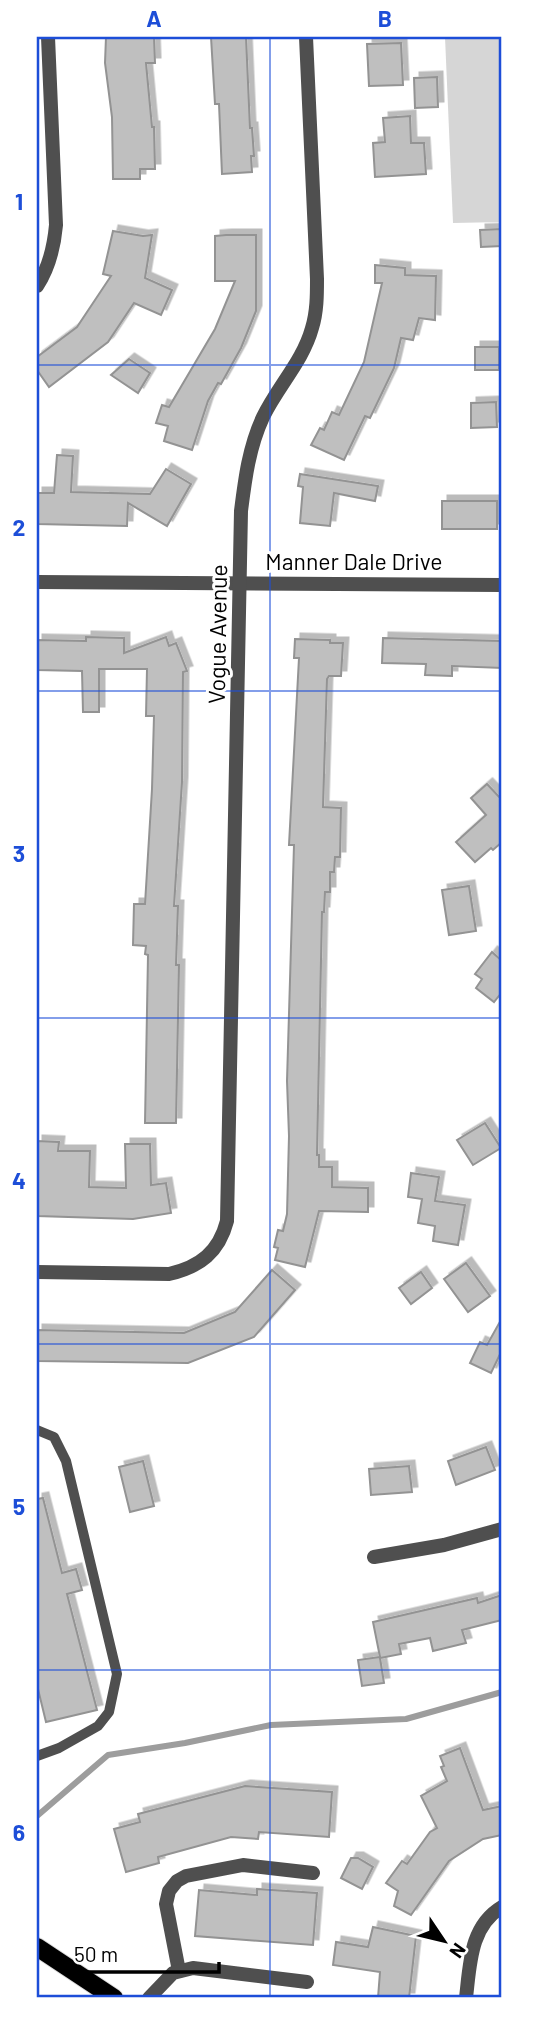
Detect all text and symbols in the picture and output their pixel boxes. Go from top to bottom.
text: A [146,4,162,32]
text: B [378,4,392,32]
text: 1 [15,187,23,215]
text: 2 [13,513,25,541]
street label: Manner Dale Drive [265,547,443,575]
street label: Vogue Avenue [202,564,232,704]
text: 3 [13,839,25,867]
text: 4 [12,1166,26,1194]
text: 5 [13,1492,25,1520]
text: 6 [13,1818,25,1846]
north arrow [410,1906,480,1976]
scale bar [63,1930,219,1974]
text: N [445,1939,471,1963]
text: 50 m [74,1941,118,1966]

